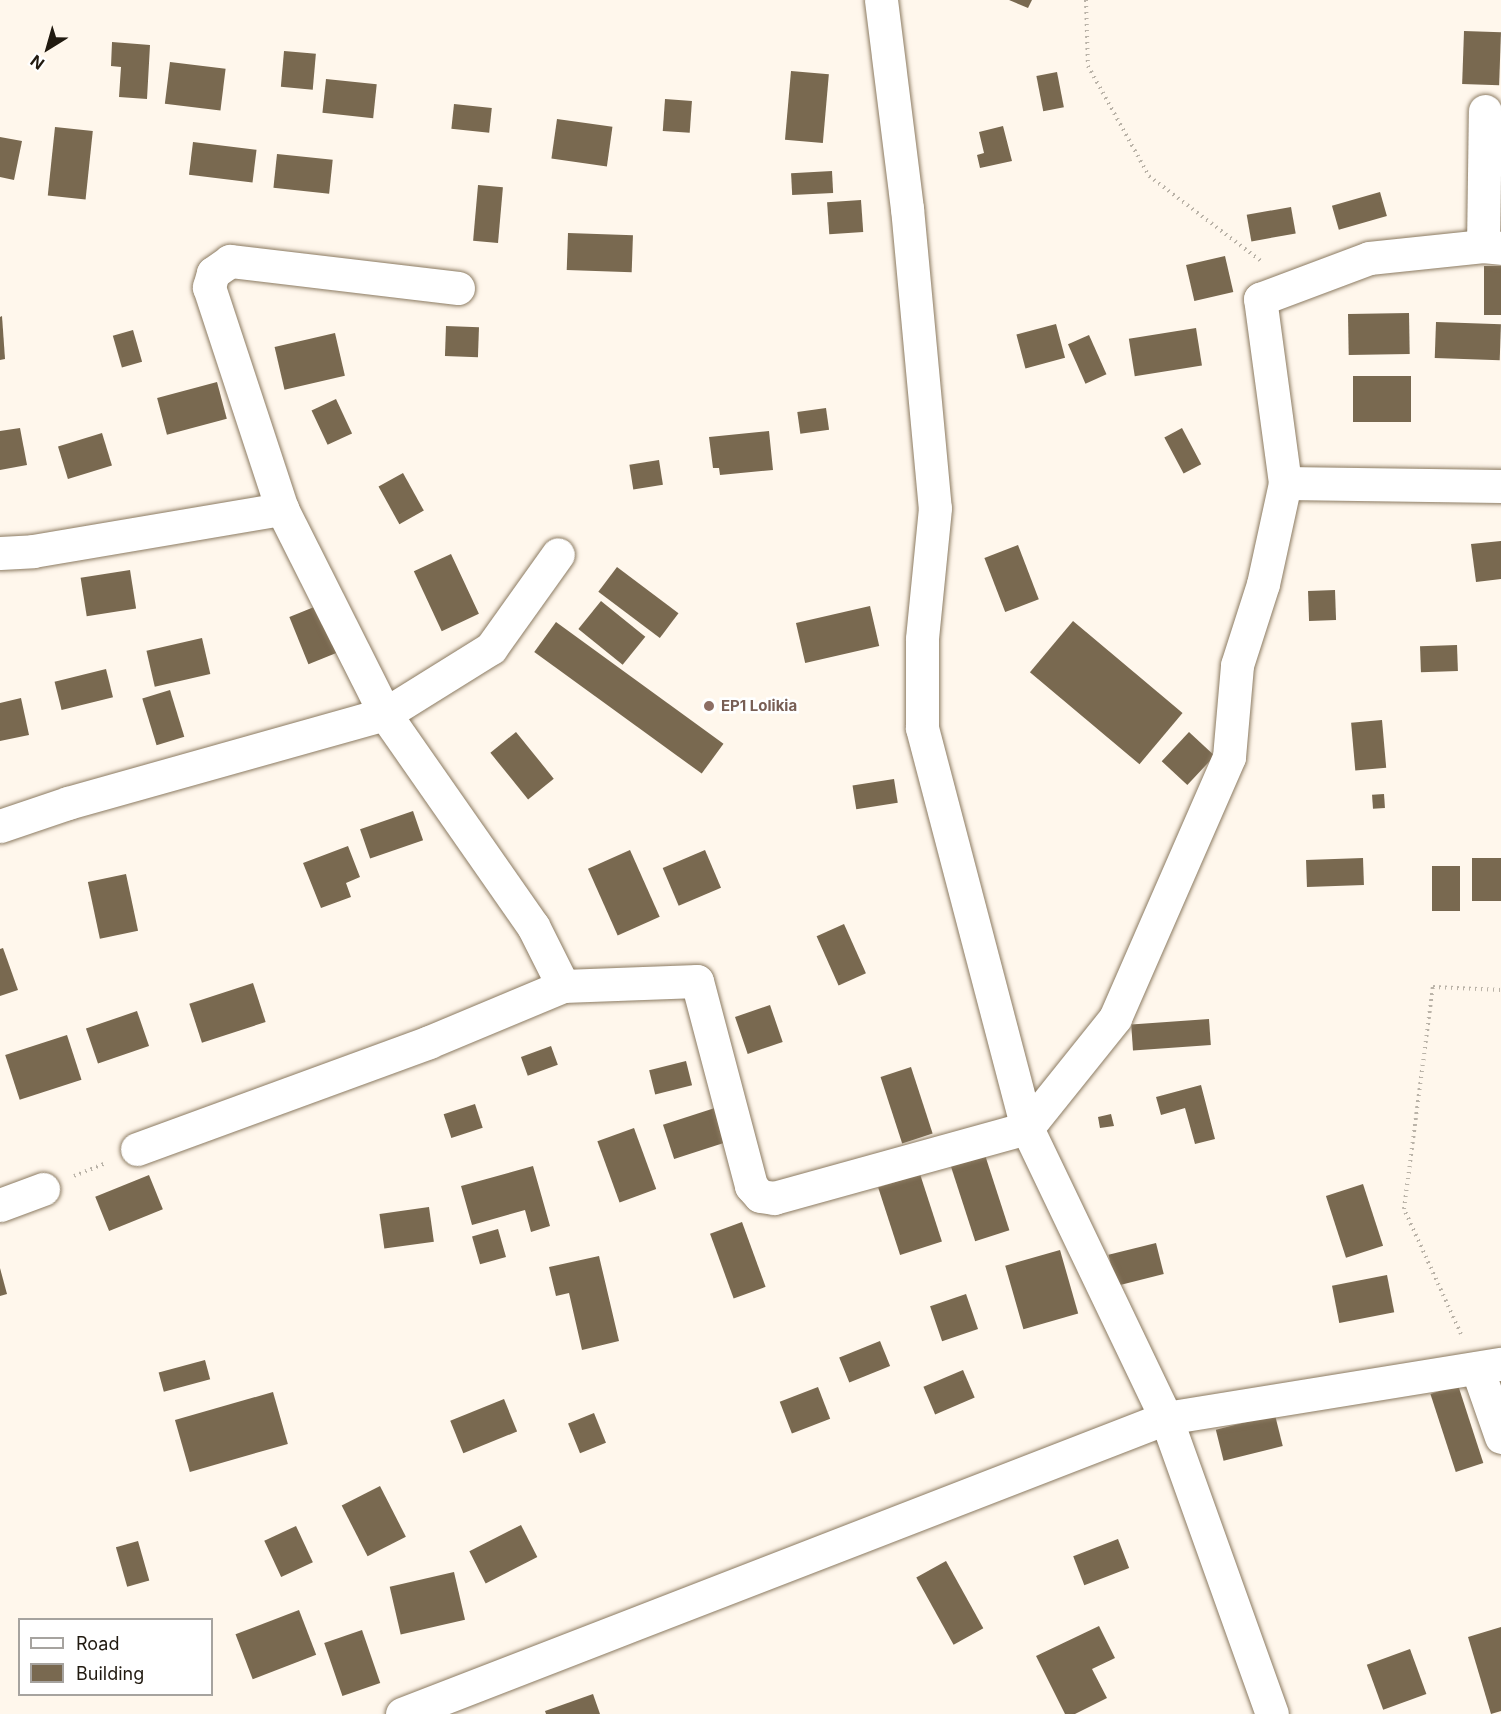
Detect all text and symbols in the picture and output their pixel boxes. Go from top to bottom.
north arrow [18,18,78,78]
text: N [26,51,48,74]
place label: EP1 Lolikia [721,697,797,715]
marker: EP1 Lolikia [702,699,716,713]
legend [18,1618,213,1696]
text: Road [76,1633,119,1654]
text: Building [76,1663,144,1684]

